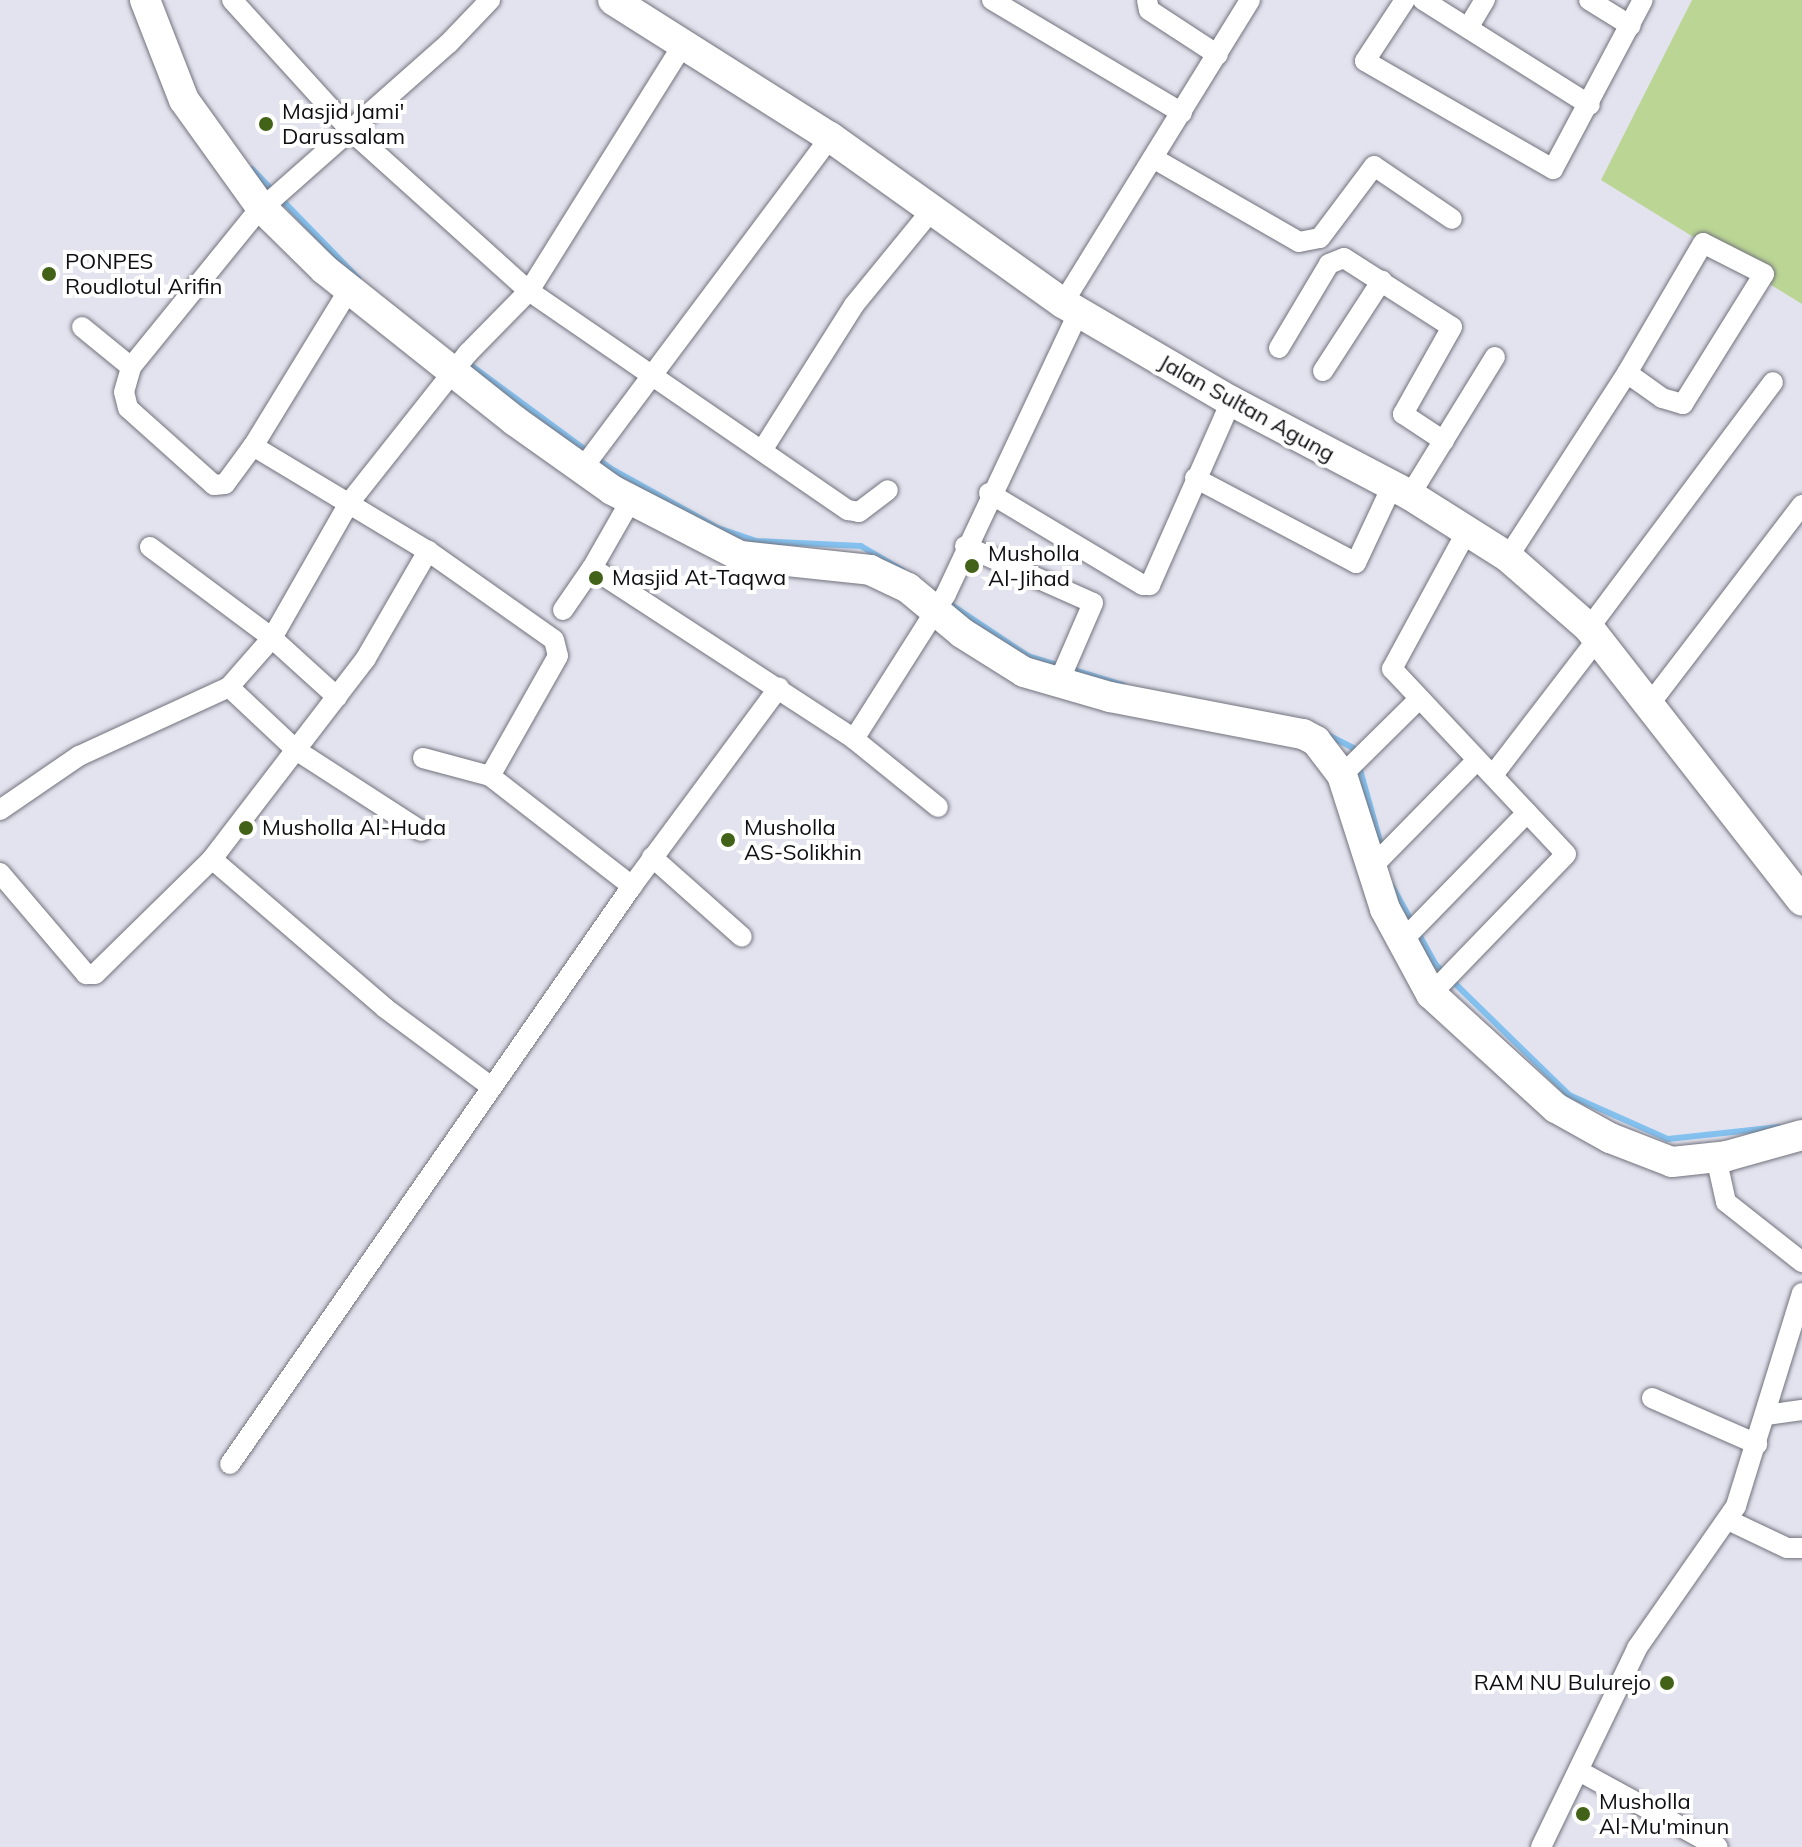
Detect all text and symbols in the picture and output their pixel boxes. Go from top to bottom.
place label: Masjid Jami' Darussalam [282,98,405,150]
marker: Masjid Jami' Darussalam [257,115,275,133]
place label: PONPES Roudlotul Arifin [65,248,222,300]
marker: PONPES Roudlotul Arifin [40,265,58,283]
street label: Jalan Sultan Agung [1155,349,1339,467]
place label: Musholla Al-Jihad [988,540,1080,592]
marker: Musholla Al-Jihad [963,557,981,575]
place label: Masjid At-Taqwa [612,565,786,591]
marker: Masjid At-Taqwa [587,569,605,587]
place label: Musholla AS-Solikhin [744,814,862,866]
place label: Musholla Al-Huda [262,815,446,841]
marker: Musholla Al-Huda [237,819,255,837]
marker: Musholla AS-Solikhin [719,831,737,849]
place label: RAM NU Bulurejo [1474,1670,1651,1696]
marker: RAM NU Bulurejo [1658,1674,1676,1692]
place label: Musholla Al-Mu'minun [1599,1788,1729,1840]
marker: Musholla Al-Mu'minun [1574,1805,1592,1823]

